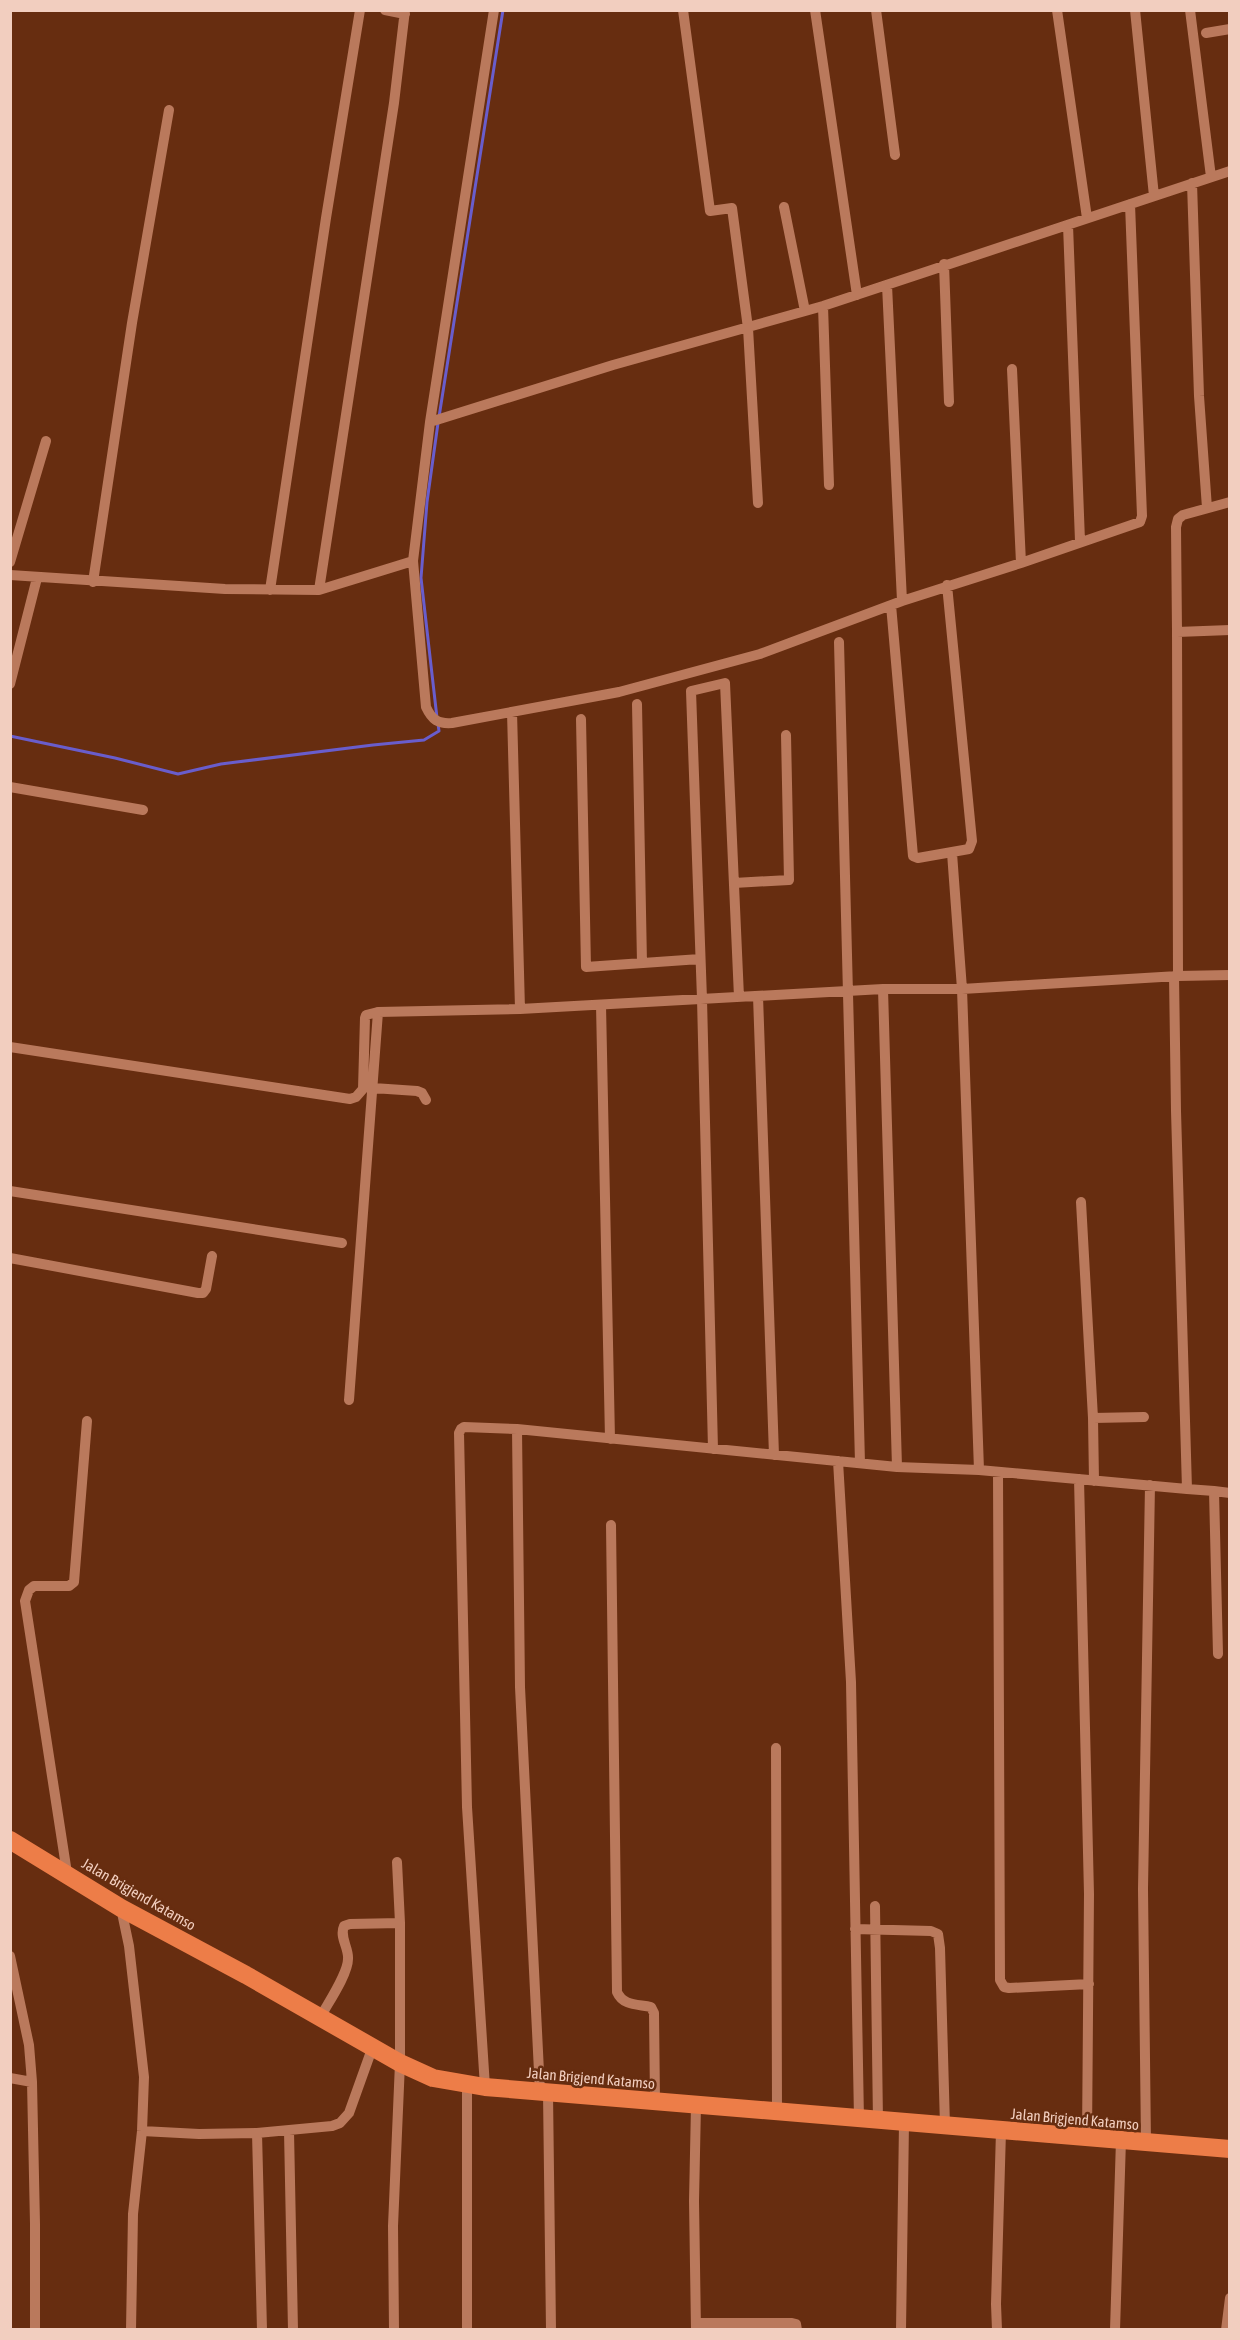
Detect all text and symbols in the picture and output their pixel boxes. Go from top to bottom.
street label: Jalan Brigjend Katamso [79,1854,199,1934]
street label: Jalan Brigjend Katamso [526,2064,656,2092]
street label: Jalan Brigjend Katamso [1010,2105,1140,2133]

